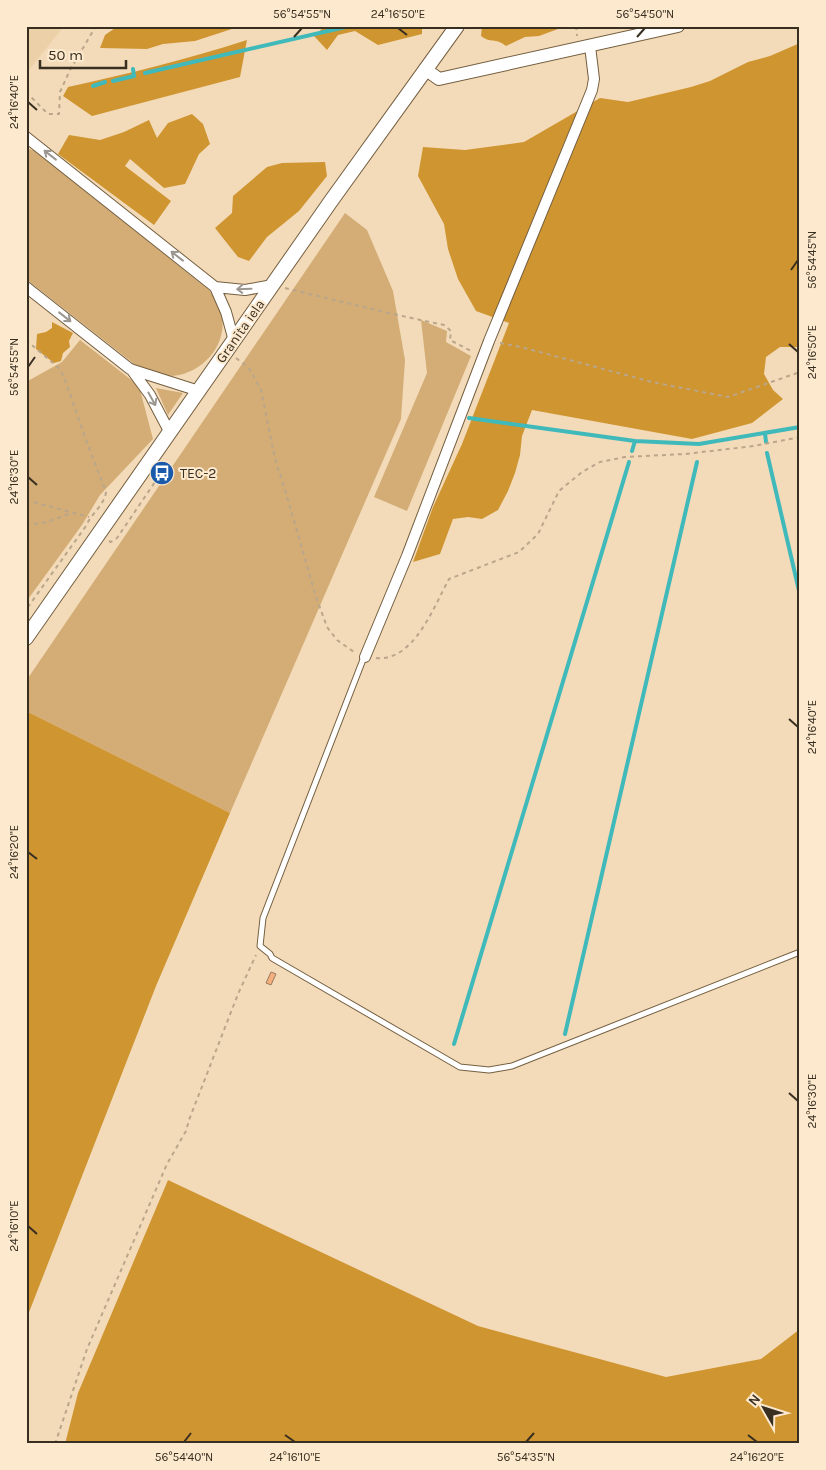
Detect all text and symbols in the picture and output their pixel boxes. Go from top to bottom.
text: 56°54'55"N [273,7,331,21]
text: 24°16'50"E [371,7,425,21]
text: 56°54'50"N [616,7,674,21]
scale bar [40,38,126,70]
text: 50 m [48,46,83,64]
text: 24°16'40"E [7,75,21,129]
one-way arrow [44,150,57,161]
text: 56°54'45"N [805,231,819,289]
one-way arrow [171,251,184,262]
one-way arrow [237,285,253,294]
street label: Granīta iela [212,296,269,366]
one-way arrow [58,311,71,322]
text: 24°16'50"E [805,325,819,379]
text: 56°54'55"N [7,338,21,396]
one-way arrow [147,392,157,406]
text: 24°16'30"E [7,450,21,504]
bus stop icon: TEC-2 [149,460,175,486]
place label: TEC-2 [180,465,216,482]
text: 24°16'40"E [805,700,819,754]
text: 24°16'20"E [7,825,21,879]
text: 24°16'30"E [805,1074,819,1128]
text: 24°16'10"E [7,1200,21,1252]
north arrow [738,1382,788,1432]
text: N [745,1391,764,1409]
text: 56°54'40"N [155,1450,213,1464]
text: 24°16'10"E [269,1450,321,1464]
text: 56°54'35"N [497,1450,555,1464]
text: 24°16'20"E [730,1450,784,1464]

